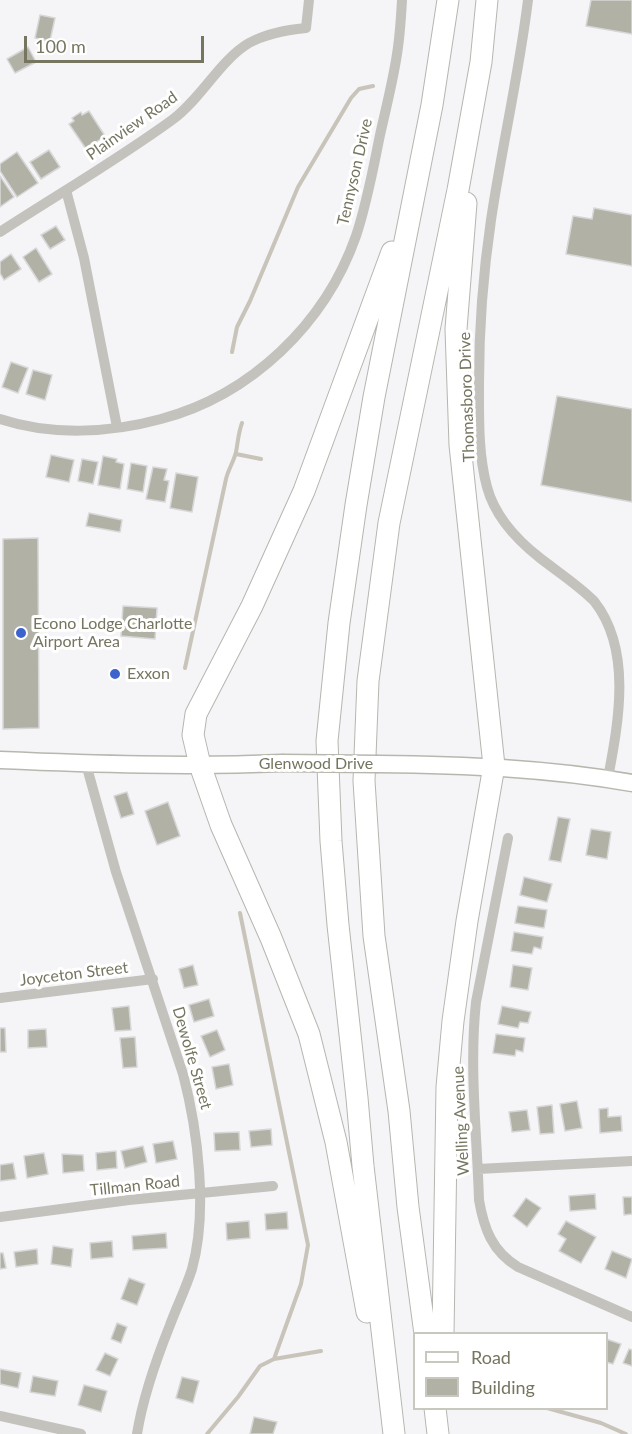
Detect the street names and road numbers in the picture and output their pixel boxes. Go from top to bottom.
street label: Plainview Road [83,88,181,164]
street label: Tennyson Drive [333,117,377,227]
street label: Thomasboro Drive [455,332,479,462]
street label: Glenwood Drive [259,754,373,774]
street label: Joyceton Street [19,958,129,990]
street label: Dewolfe Street [168,1005,216,1111]
street label: Welling Avenue [449,1066,473,1176]
street label: Tillman Road [89,1172,181,1200]

